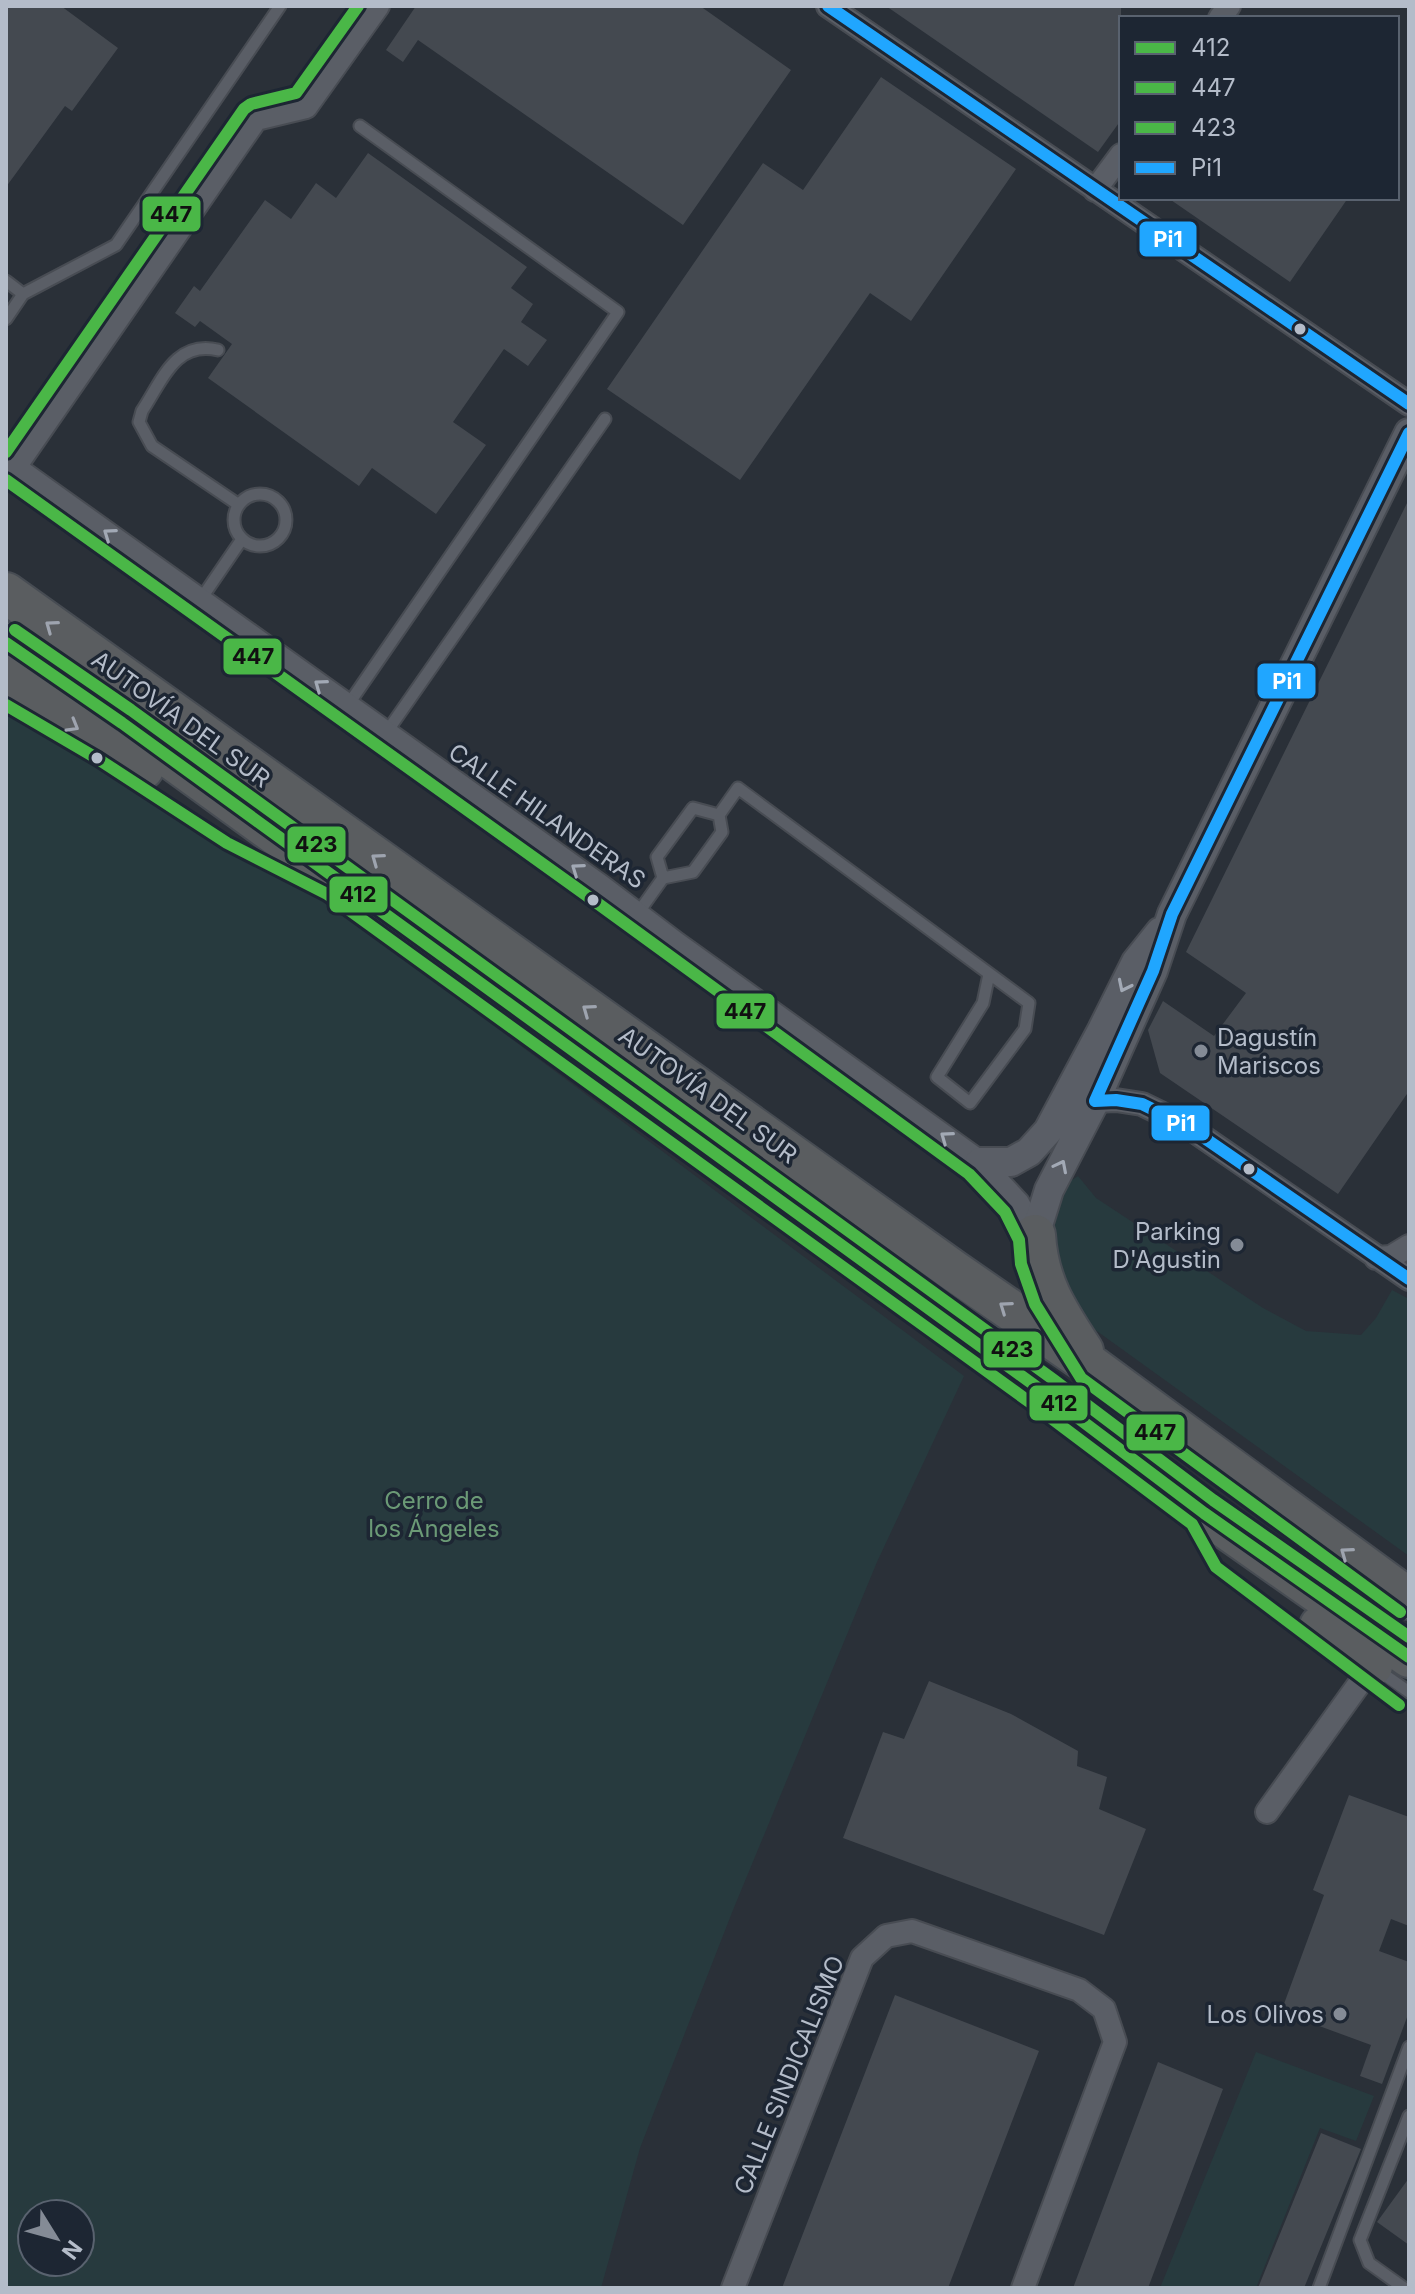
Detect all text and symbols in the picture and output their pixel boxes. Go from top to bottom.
legend [1119,16,1399,200]
text: 412 [1191,33,1230,62]
text: 447 [1191,73,1236,102]
text: 423 [1191,113,1236,142]
text: Pi1 [1191,153,1222,182]
line badge: 447 [141,195,202,233]
text: 447 [150,201,192,227]
line badge: Pi1 [1138,220,1198,258]
text: Pi1 [1153,226,1183,252]
unlabelled marker [1292,321,1308,337]
one-way arrow [103,529,117,544]
one-way arrow [46,621,60,635]
line badge: 447 [222,637,283,676]
text: 447 [232,643,274,669]
street label: AUTOVÍA DEL SUR [86,644,276,793]
line badge: Pi1 [1256,662,1317,700]
text: Pi1 [1272,668,1302,694]
one-way arrow [315,680,329,695]
one-way arrow [64,716,79,732]
street label: CALLE HILANDERAS [443,737,651,895]
unlabelled marker [89,750,105,766]
line badge: 423 [286,825,347,864]
text: 423 [295,831,337,857]
one-way arrow [371,854,385,868]
one-way arrow [572,864,586,879]
line badge: 412 [328,875,389,914]
text: 412 [339,881,377,907]
unlabelled marker [585,892,601,908]
one-way arrow [1118,978,1134,993]
line badge: 447 [715,992,776,1030]
text: 447 [724,998,766,1024]
one-way arrow [583,1005,597,1020]
street label: AUTOVÍA DEL SUR [613,1020,803,1169]
place label: Dagustín Mariscos [1217,1023,1321,1080]
marker: Dagustín Mariscos [1192,1042,1210,1060]
line badge: Pi1 [1150,1104,1211,1142]
text: Pi1 [1166,1110,1196,1136]
one-way arrow [940,1132,955,1147]
one-way arrow [1052,1160,1067,1175]
unlabelled marker [1241,1161,1257,1177]
place label: Parking D'Agustin [1112,1217,1221,1274]
marker: Parking D'Agustin [1228,1236,1246,1254]
one-way arrow [1000,1301,1014,1316]
line badge: 423 [982,1330,1043,1369]
text: 423 [991,1336,1033,1362]
line badge: 412 [1028,1384,1089,1422]
text: 412 [1040,1390,1078,1416]
line badge: 447 [1125,1413,1186,1452]
text: 447 [1134,1419,1176,1445]
park label: Cerro de los Ángeles [368,1486,500,1543]
one-way arrow [1340,1548,1355,1563]
street label: CALLE SINDICALISMO [728,1951,850,2199]
place label: Los Olivos [1207,2000,1324,2029]
marker: Los Olivos [1331,2005,1349,2023]
north arrow [16,2198,96,2278]
text: N [57,2236,87,2265]

